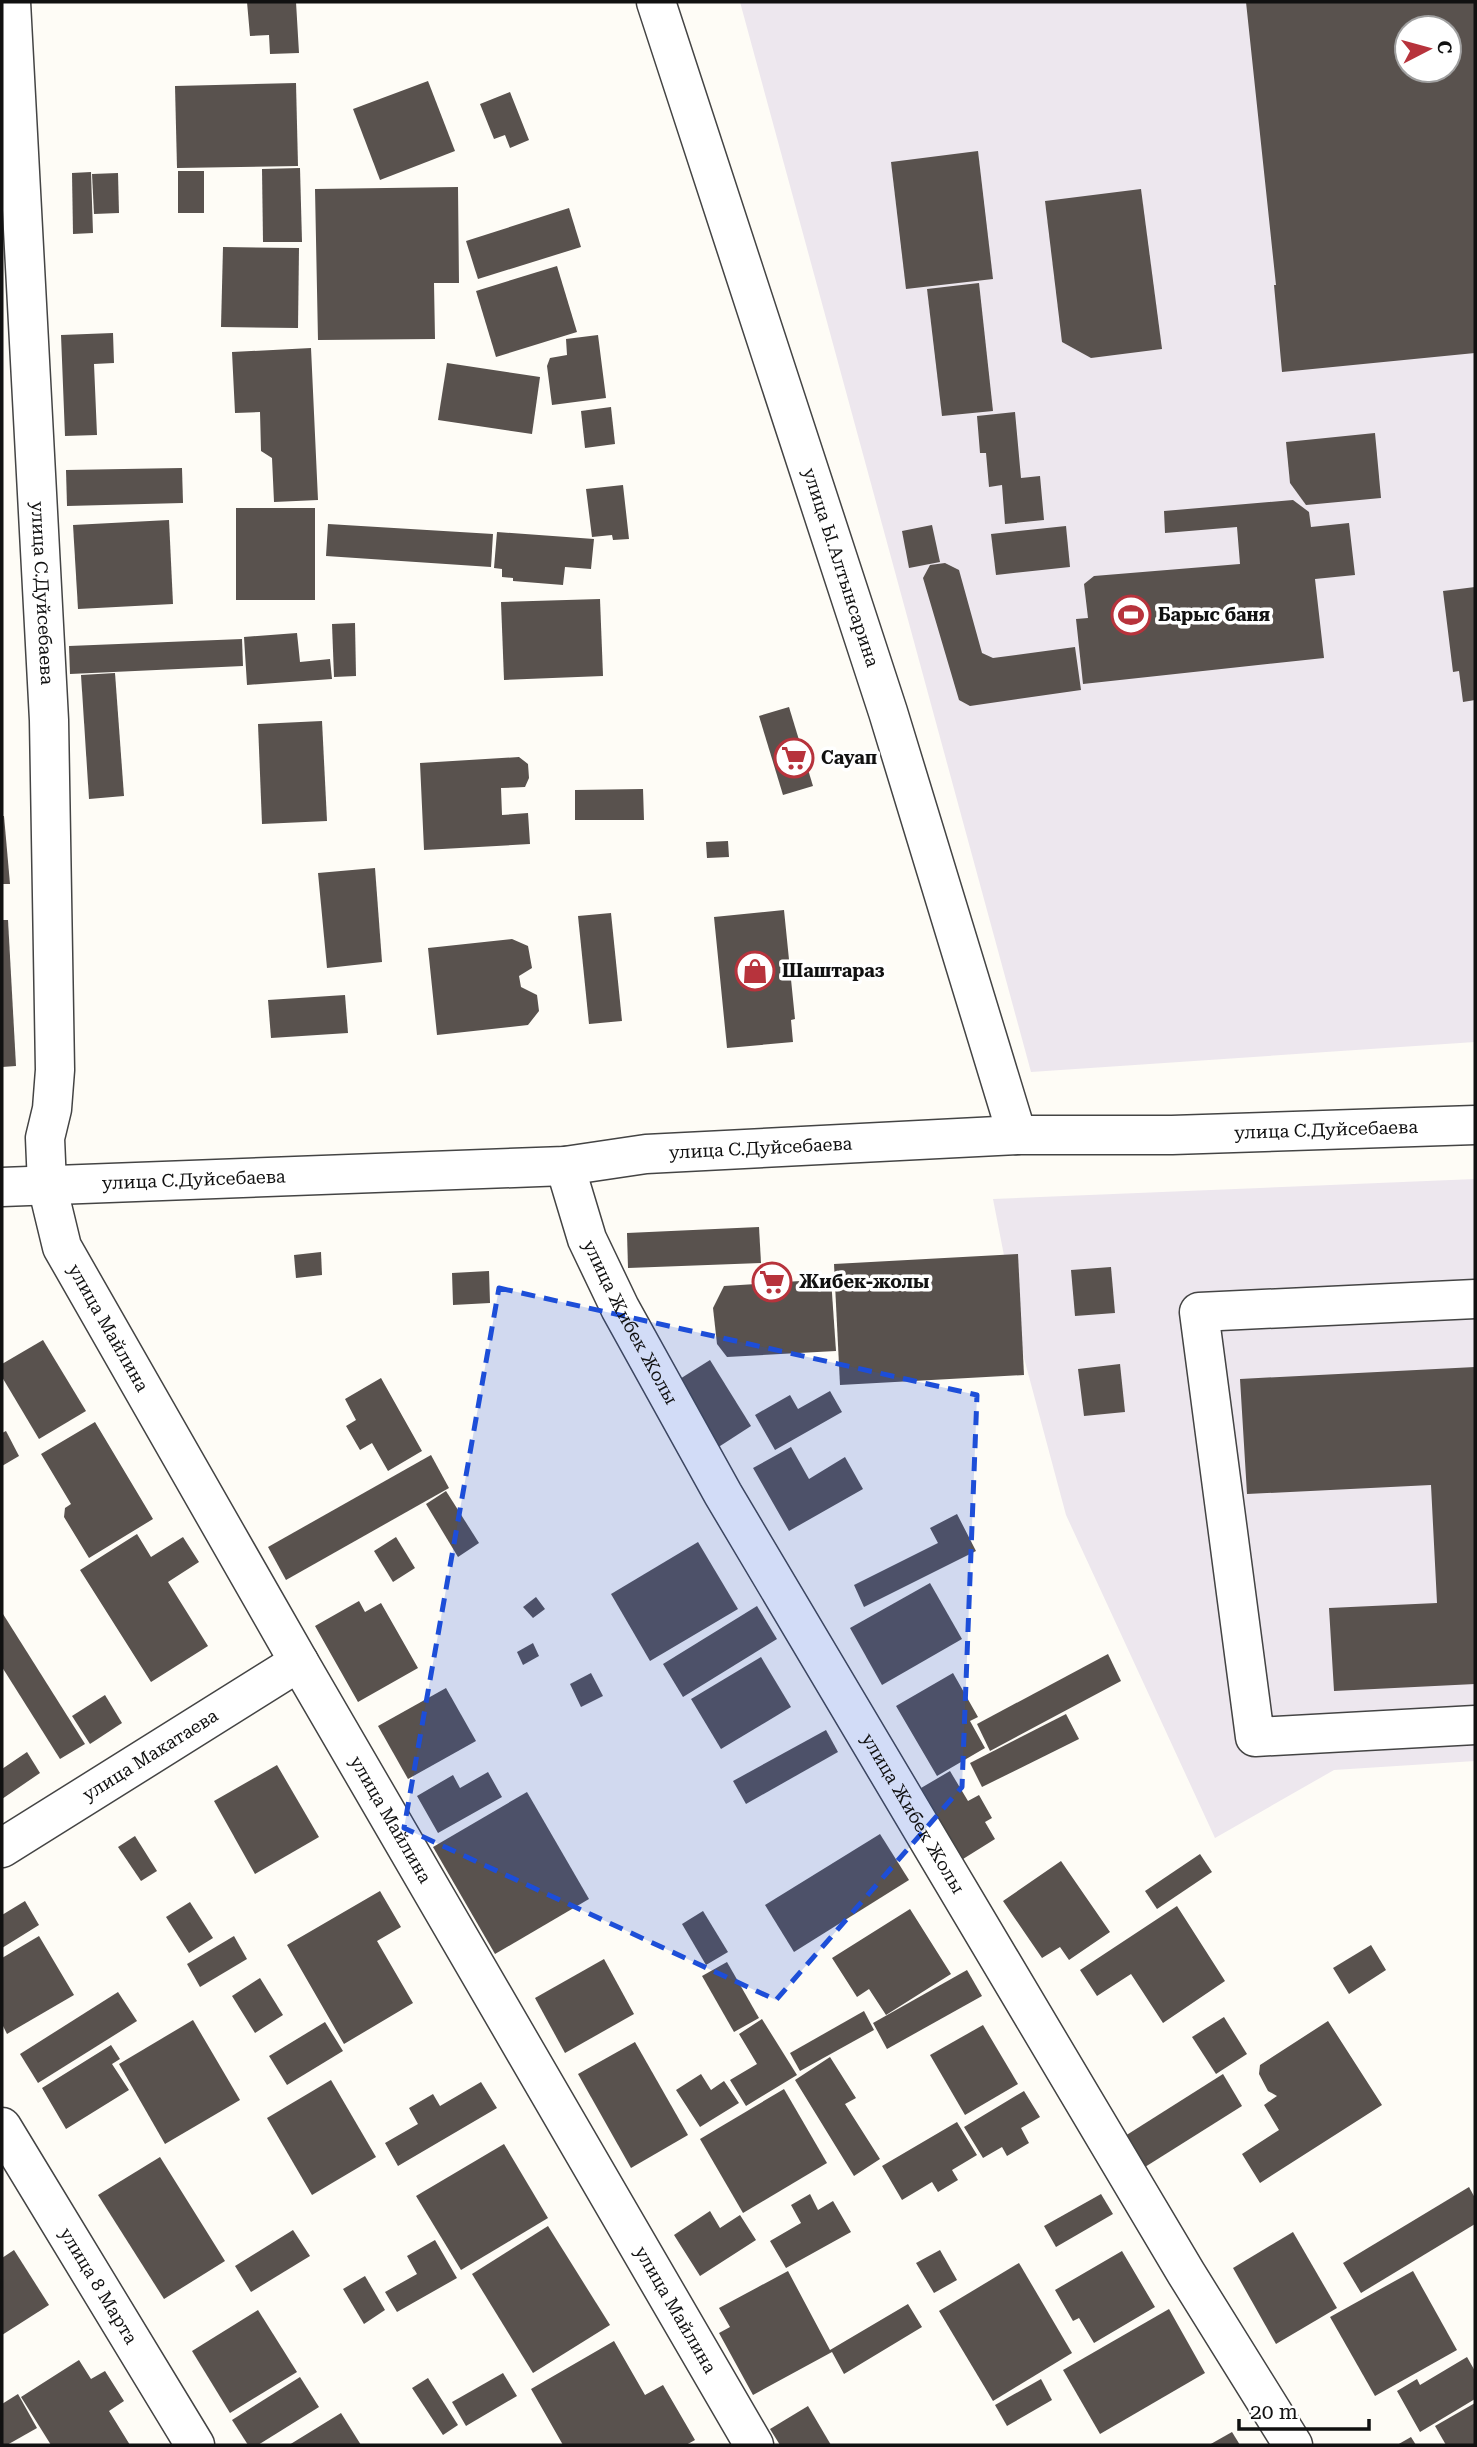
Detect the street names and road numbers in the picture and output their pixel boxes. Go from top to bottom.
street label: улица Ы.Алтынсарина [799,465,884,670]
street label: улица С.Дуйсебаева [27,501,58,686]
street label: улица С.Дуйсебаева [1234,1116,1419,1143]
street label: улица С.Дуйсебаева [668,1132,853,1163]
street label: улица С.Дуйсебаева [102,1165,286,1193]
street label: улица Жибек Жолы [579,1236,682,1408]
street label: улица Майлина [64,1260,153,1395]
street label: улица Макатаева [78,1704,222,1805]
street label: улица Жибек Жолы [858,1729,969,1897]
street label: улица Майлина [346,1752,436,1887]
street label: улица 8 Марта [56,2224,142,2348]
street label: улица Майлина [631,2242,721,2377]

